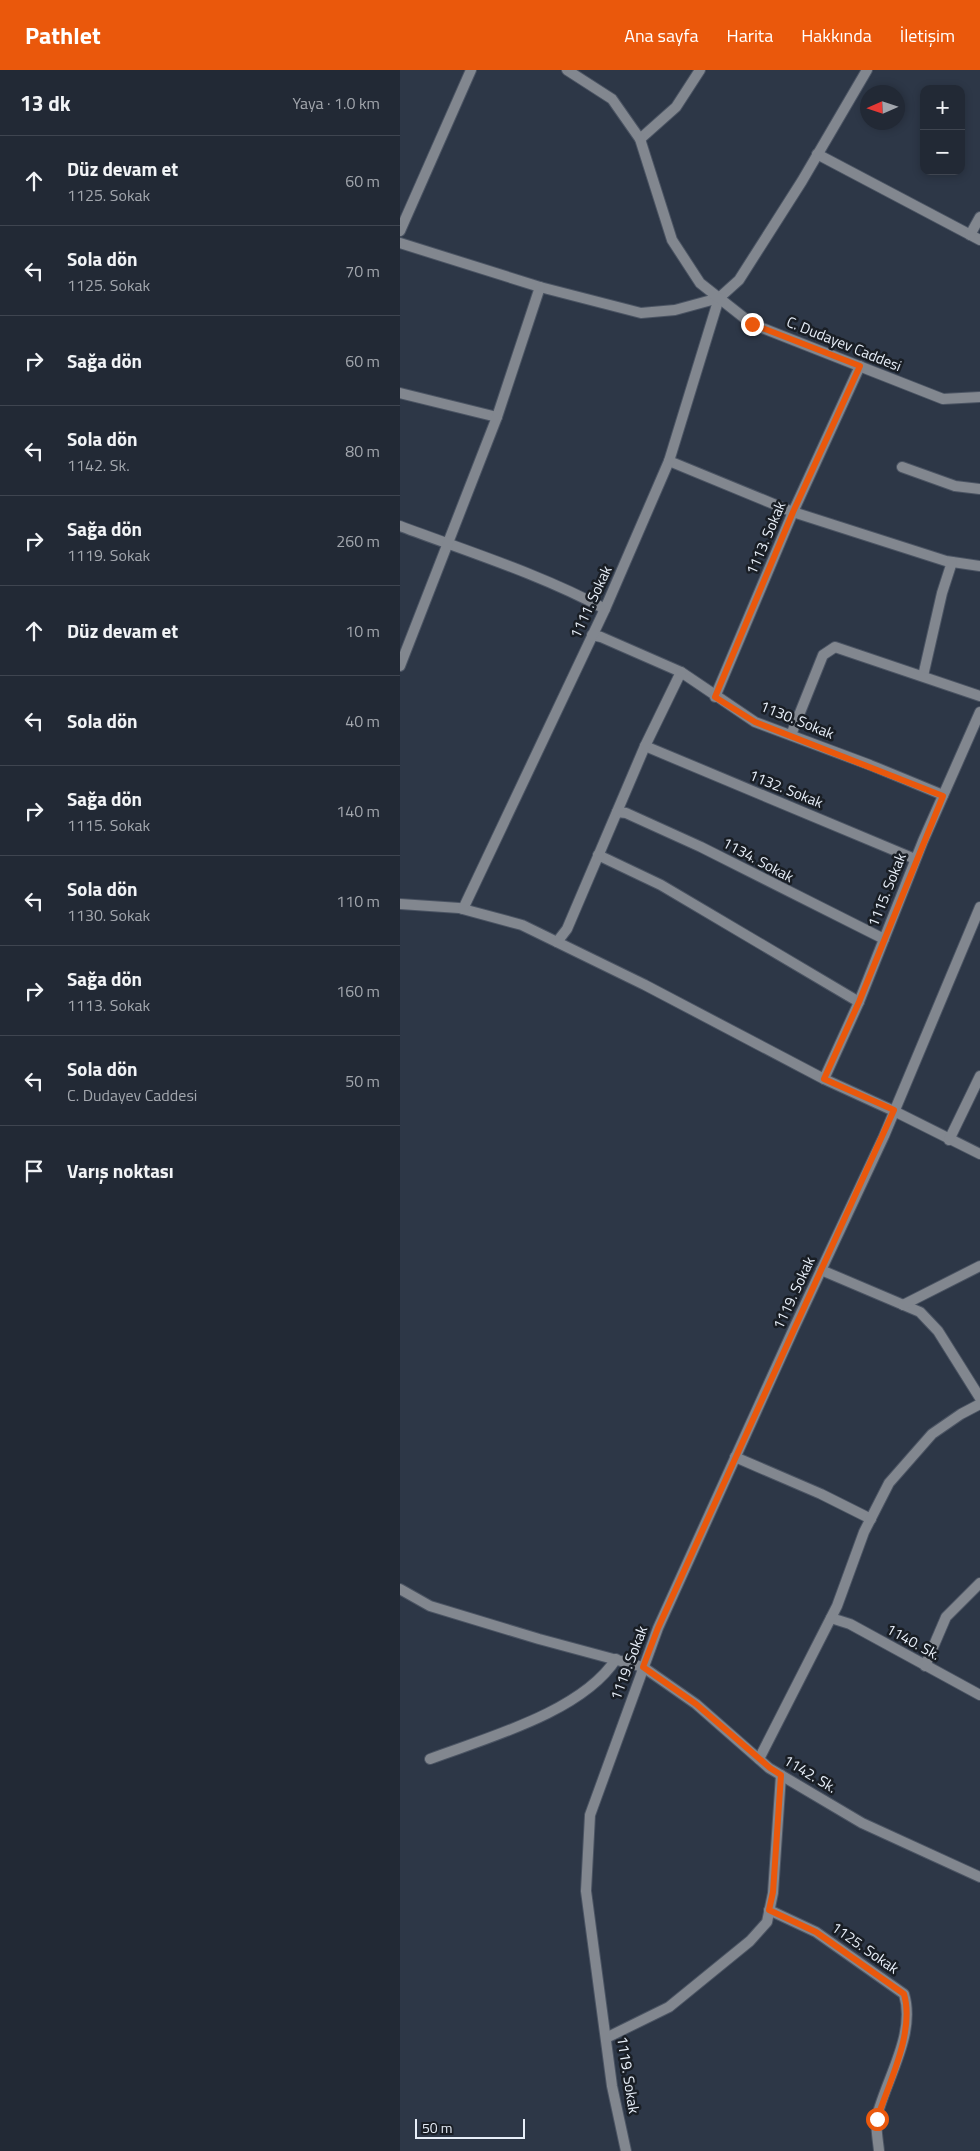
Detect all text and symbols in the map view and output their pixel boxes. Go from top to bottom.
text: Pathlet [25,17,101,53]
text: Ana sayfa [624,22,699,49]
text: Harita [727,22,773,49]
text: Hakkında [801,22,872,49]
text: İletişim [900,22,955,49]
north arrow [860,85,905,130]
map controls [920,85,965,175]
button: + [920,85,965,130]
text: 13 dk [20,87,70,119]
text: Yaya · 1.0 km [292,91,380,115]
button: − [920,130,965,175]
text: Düz devam et [67,154,178,183]
icon: ahead [20,167,48,195]
text: 60 m [345,169,380,193]
text: 1125. Sokak [67,183,150,207]
text: Sola dön [67,244,138,273]
icon: left [20,257,48,285]
text: 70 m [345,259,380,283]
text: 1125. Sokak [67,273,150,297]
street label: C. Dudayev Caddesi [783,310,905,377]
route end [741,313,764,336]
text: Sağa dön [67,346,142,375]
icon: right [20,347,48,375]
text: 60 m [345,349,380,373]
text: Sola dön [67,424,138,453]
icon: left [20,437,48,465]
text: 80 m [345,439,380,463]
text: 1142. Sk. [67,453,130,477]
street label: 1113. Sokak [740,497,791,578]
text: Sağa dön [67,514,142,543]
icon: right [20,527,48,555]
text: 260 m [336,529,380,553]
text: 1119. Sokak [67,543,150,567]
street label: 1111. Sokak [564,562,617,642]
text: Düz devam et [67,616,178,645]
icon: ahead [20,617,48,645]
text: 10 m [345,619,380,643]
street label: 1130. Sokak [757,694,838,745]
text: Sola dön [67,706,138,735]
icon: left [20,707,48,735]
text: 40 m [345,709,380,733]
street label: 1132. Sokak [746,763,827,814]
text: Sağa dön [67,784,142,813]
icon: right [20,797,48,825]
text: 140 m [336,799,380,823]
text: 1115. Sokak [67,813,150,837]
street label: 1134. Sokak [718,831,798,888]
street label: 1115. Sokak [861,849,912,930]
text: Sola dön [67,874,138,903]
icon: left [20,887,48,915]
text: 110 m [336,889,380,913]
text: 1130. Sokak [67,903,150,927]
text: Sağa dön [67,964,142,993]
icon: right [20,977,48,1005]
text: 160 m [336,979,380,1003]
text: 1113. Sokak [67,993,150,1017]
text: Sola dön [67,1054,138,1083]
icon: left [20,1067,48,1095]
text: 50 m [345,1069,380,1093]
text: C. Dudayev Caddesi [67,1083,197,1107]
text: Varış noktası [67,1156,174,1185]
icon: arrive [20,1157,48,1185]
street label: 1119. Sokak [767,1253,820,1333]
street label: 1140. Sk. [882,1617,944,1666]
street label: 1119. Sokak [604,1622,653,1703]
street label: 1142. Sk. [779,1749,841,1799]
street label: 1125. Sokak [827,1916,904,1979]
street label: 1119. Sokak [611,2035,646,2115]
route start [866,2108,889,2131]
scale bar [415,2116,525,2139]
text: 50 m [422,2117,452,2138]

